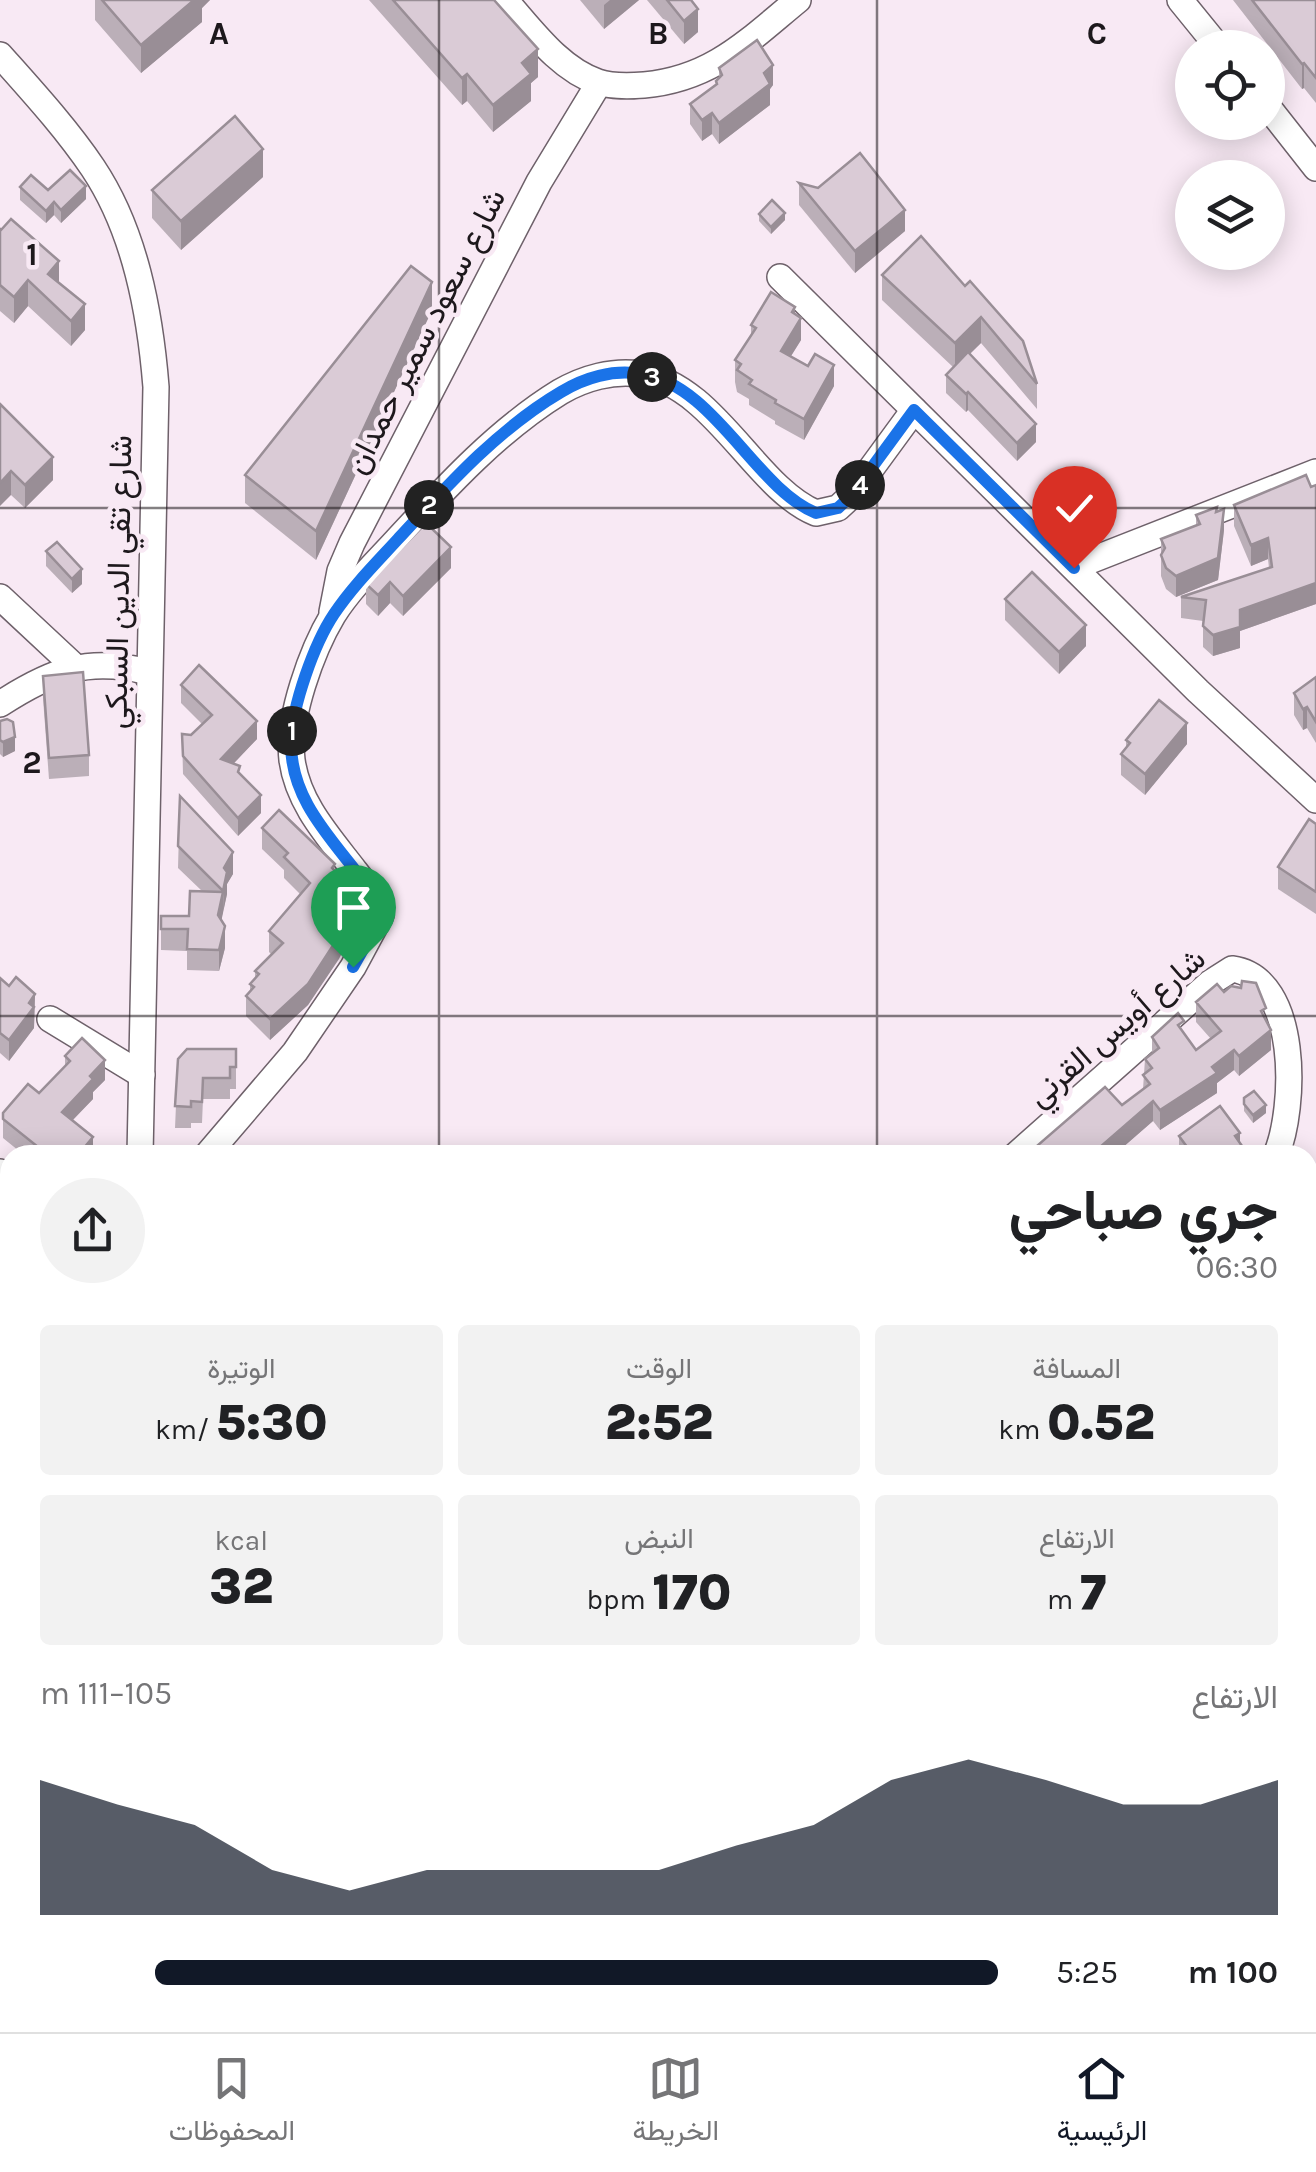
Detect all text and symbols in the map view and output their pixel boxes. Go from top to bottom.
text: A [209,15,229,52]
text: B [648,15,668,52]
text: C [1087,15,1107,52]
map controls [1175,30,1285,270]
button: locate [1175,30,1285,140]
button: layers [1175,160,1285,270]
street label: شارع سعود سمير حمدان [338,183,516,481]
text: 1 [26,236,38,273]
pin: 3 [627,352,677,402]
text: 3 [643,360,661,393]
street label: شارع تقي الدين السبكي [97,435,147,729]
pin: 4 [835,460,885,510]
pin [1032,466,1117,569]
text: 4 [852,468,868,501]
pin: 2 [404,480,454,530]
icon: check [1047,481,1102,536]
text: 2 [421,488,437,521]
pin: 1 [267,706,317,756]
text: 1 [287,714,297,747]
text: 2 [22,744,42,781]
pin [311,865,396,968]
icon: arrive [326,880,381,935]
street label: شارع أويس القرني [1020,940,1217,1120]
button: share [40,1178,145,1283]
text: جري صباحي [1009,1179,1278,1243]
text: 06:30 [1195,1249,1278,1286]
text: الوتيرة [207,1352,276,1385]
text: الوقت [626,1352,692,1385]
text: المسافة [1032,1352,1121,1385]
text: 5:30 [216,1393,328,1452]
text: 2:52 [605,1393,713,1452]
text: 0.52 [1047,1393,1155,1452]
text: /km [155,1413,216,1446]
text: km [998,1413,1047,1446]
text: النبض [624,1522,694,1555]
text: الارتفاع [1039,1522,1115,1555]
text: kcal [215,1524,268,1557]
text: 32 [209,1557,274,1616]
text: 170 [652,1563,732,1622]
text: 7 [1080,1563,1106,1622]
text: bpm [586,1583,652,1616]
text: m [1047,1583,1080,1616]
text: 105–111 m [40,1675,172,1712]
text: الارتفاع [1191,1679,1278,1716]
text: 5:25 [1056,1954,1118,1991]
text: 100 m [1188,1954,1278,1991]
tab: المحفوظات [169,2051,295,2155]
tab: الخريطة [633,2051,719,2155]
tab: الرئيسية [1057,2051,1147,2155]

